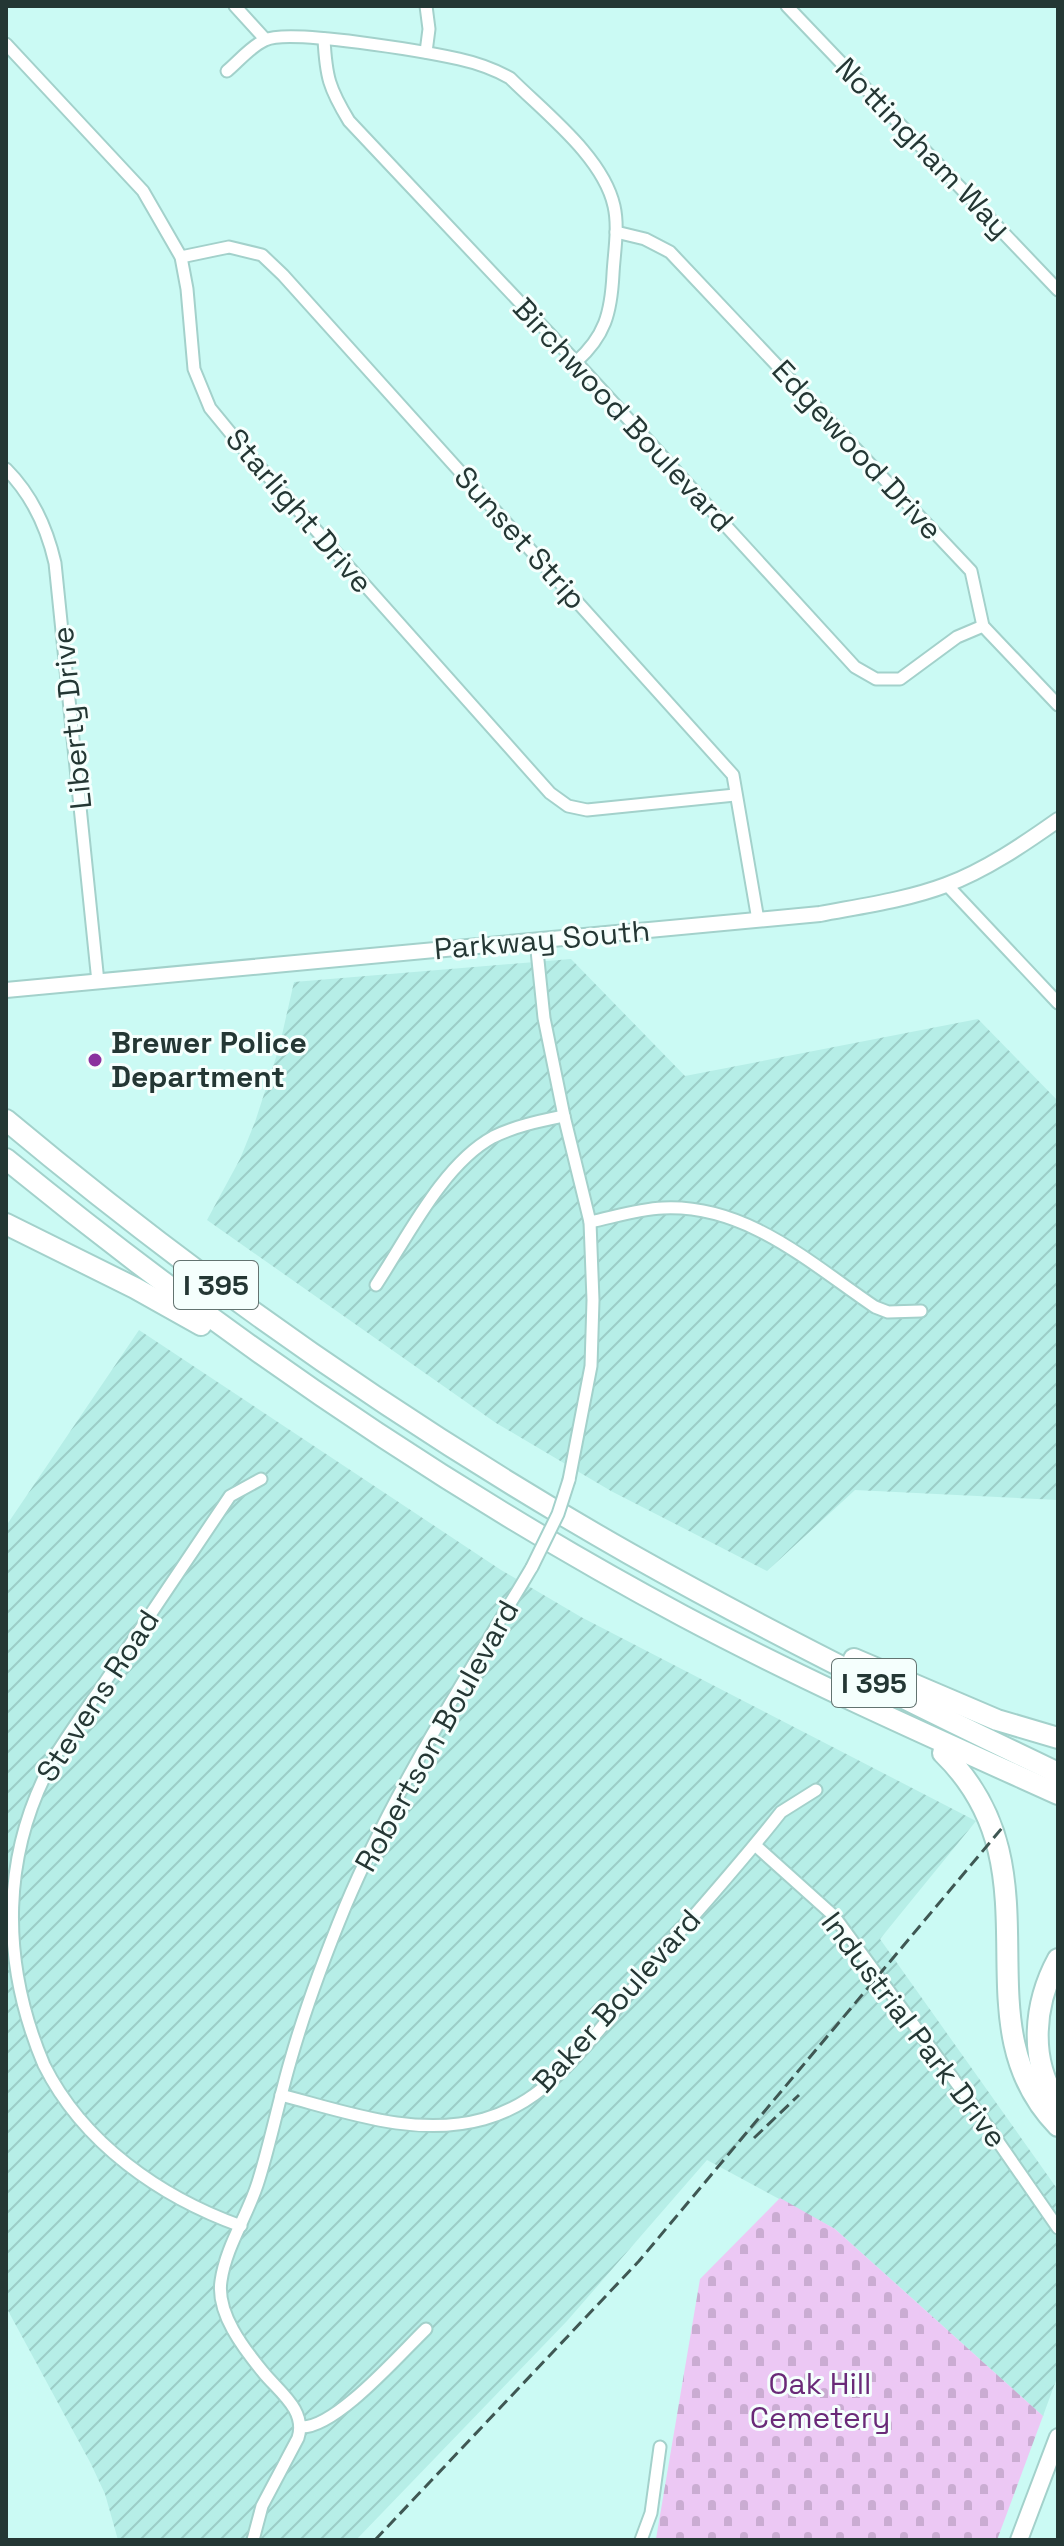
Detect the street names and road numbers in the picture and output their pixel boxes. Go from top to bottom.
street label: Nottingham Way [827,49,1020,246]
street label: Birchwood Boulevard [505,289,742,540]
street label: Edgewood Drive [764,351,951,548]
street label: Starlight Drive [217,420,382,601]
street label: Sunset Strip [446,458,595,618]
street label: Liberty Drive [43,625,101,812]
street label: Parkway South [432,911,652,968]
road number: I 395 [174,1261,258,1309]
street label: Robertson Boulevard [346,1593,527,1878]
street label: Stevens Road [27,1602,168,1789]
road number: I 395 [832,1659,916,1707]
street label: Baker Boulevard [524,1901,709,2100]
street label: Industrial Park Drive [813,1904,1016,2155]

